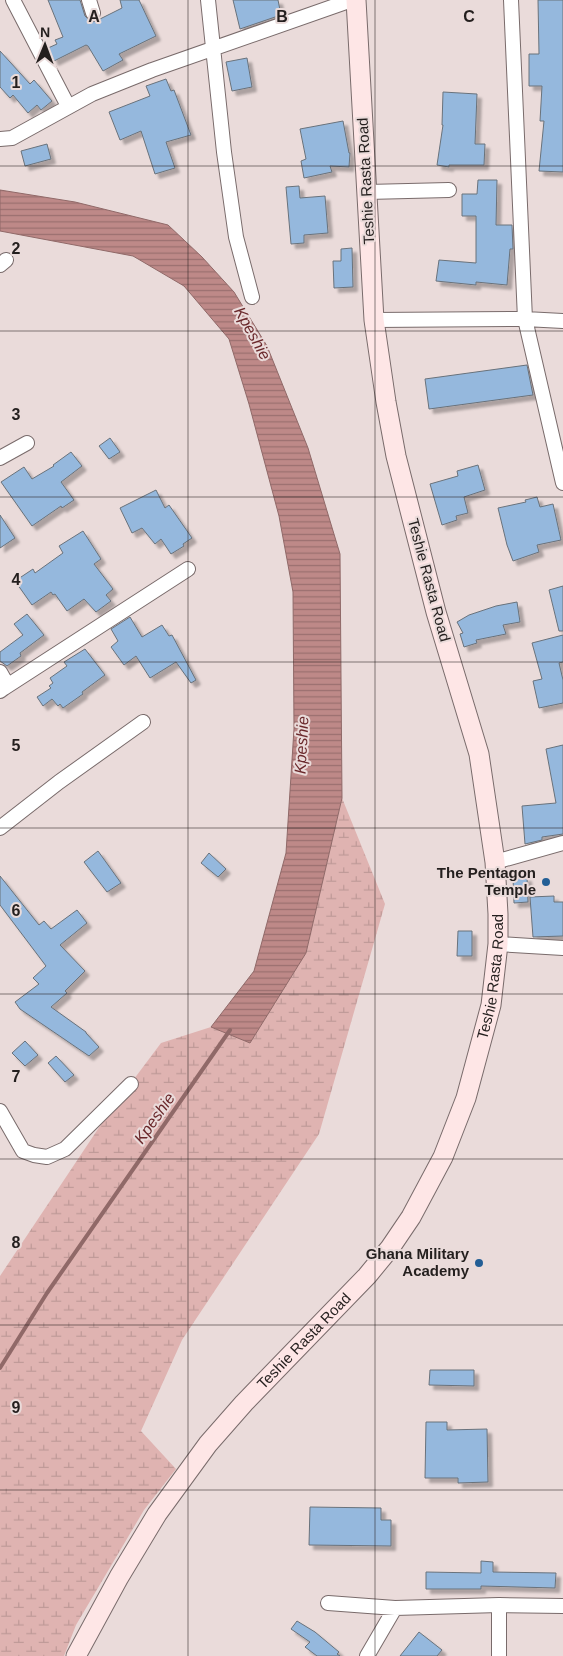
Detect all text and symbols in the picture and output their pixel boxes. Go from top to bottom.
text: A [88,8,100,25]
text: B [276,8,288,25]
text: C [463,8,475,25]
north arrow [20,20,70,70]
text: N [40,24,50,40]
text: 1 [12,74,21,91]
street label: Teshie Rasta Road [354,117,377,245]
text: 2 [12,240,21,257]
water label: Kpeshie [231,304,274,363]
text: 3 [12,406,21,423]
street label: Teshie Rasta Road [405,516,454,643]
text: 4 [12,571,21,588]
water label: Kpeshie [291,716,312,774]
text: 5 [12,737,21,754]
place label: The Pentagon Temple [437,864,536,898]
marker: The Pentagon Temple [540,876,552,888]
text: 6 [12,902,21,919]
street label: Teshie Rasta Road [473,914,507,1041]
text: 7 [12,1068,21,1085]
water label: Kpeshie [131,1090,178,1147]
text: 8 [12,1234,21,1251]
place label: Ghana Military Academy [366,1245,470,1279]
marker: Ghana Military Academy [473,1257,485,1269]
street label: Teshie Rasta Road [253,1289,354,1392]
text: 9 [12,1399,21,1416]

